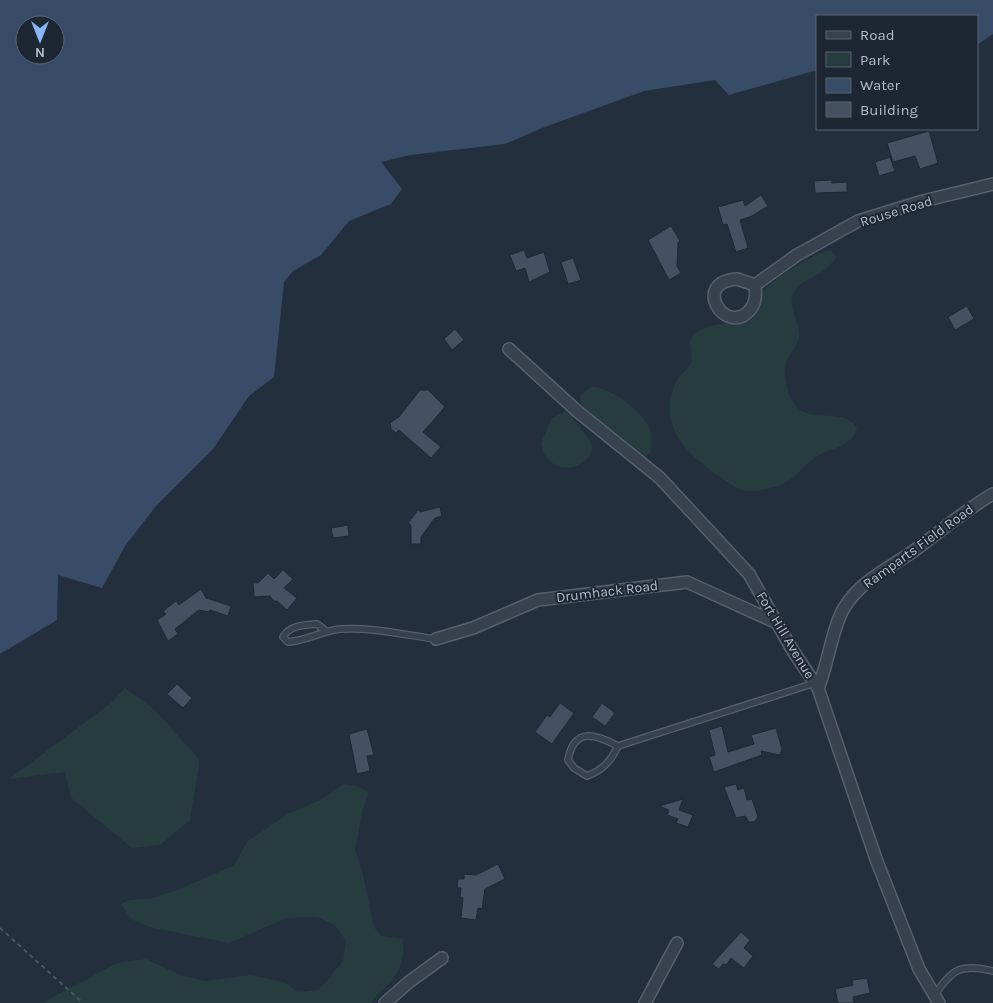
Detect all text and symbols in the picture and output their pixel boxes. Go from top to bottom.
north arrow [15,15,65,65]
legend [816,15,978,130]
text: Road [860,26,895,44]
text: N [35,44,45,61]
text: Park [860,51,890,69]
text: Water [860,76,901,94]
text: Building [860,101,918,119]
street label: Rouse Road [858,192,934,231]
street label: Ramparts Field Road [860,501,977,592]
street label: Drumhack Road [555,577,659,606]
street label: Fort Hill Avenue [753,588,818,682]

